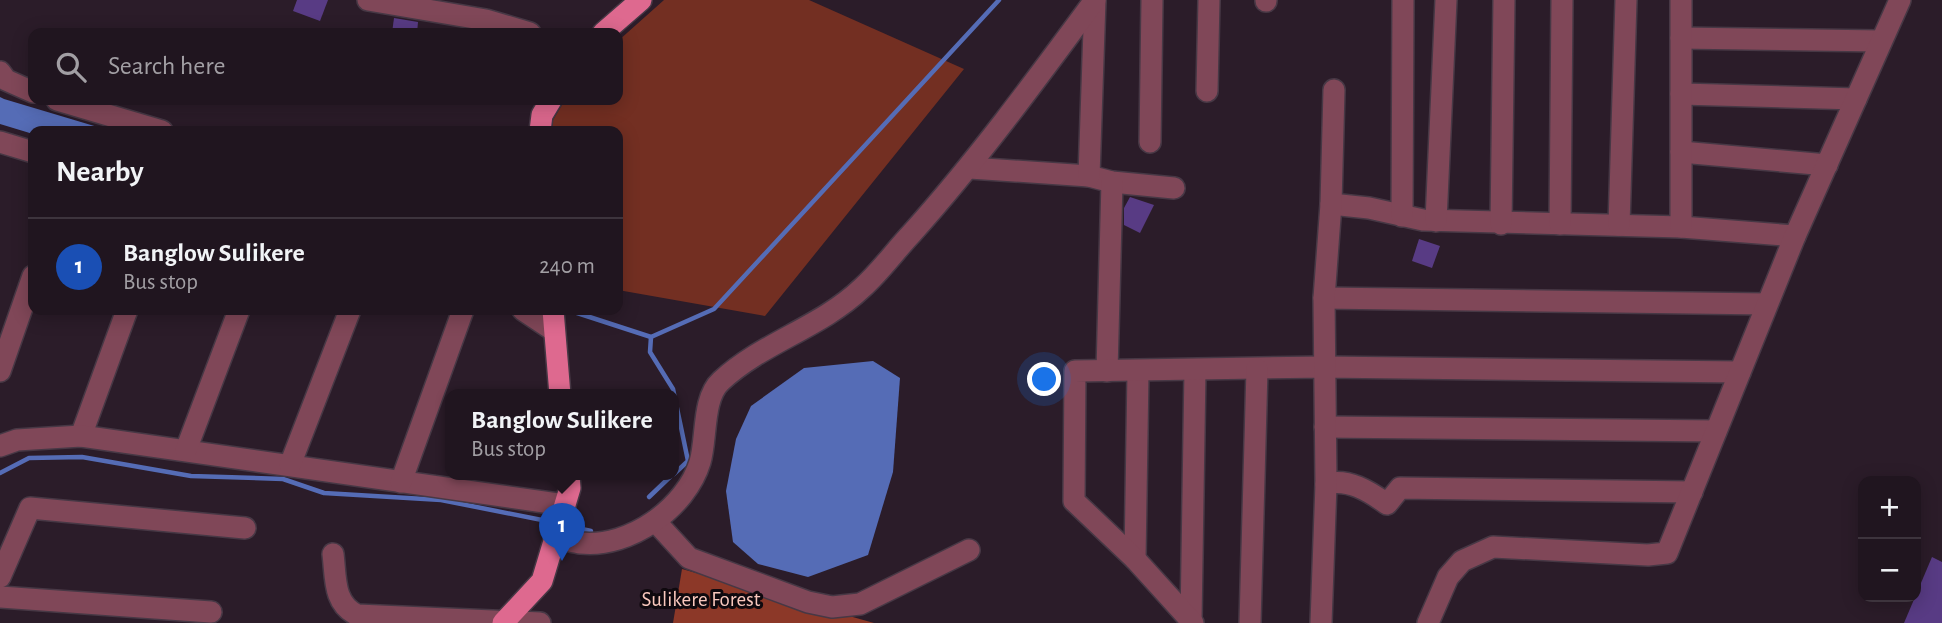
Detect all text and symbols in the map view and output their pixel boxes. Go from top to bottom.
search box [28,28,623,105]
icon: search [52,48,90,86]
text: Search here [108,53,226,79]
text: Nearby [56,157,144,187]
text: Banglow Sulikere [123,240,305,266]
text: 1 [75,255,83,278]
text: 240 m [539,255,595,278]
text: Bus stop [123,271,198,294]
your location [1027,362,1061,396]
popup [445,389,679,480]
text: Banglow Sulikere [471,407,653,433]
text: Bus stop [471,438,546,461]
map controls [1858,476,1921,602]
button: + [1858,476,1921,539]
pin: 1 [539,503,585,561]
button: − [1858,539,1921,602]
park label: Sulikere Forest [641,589,761,610]

